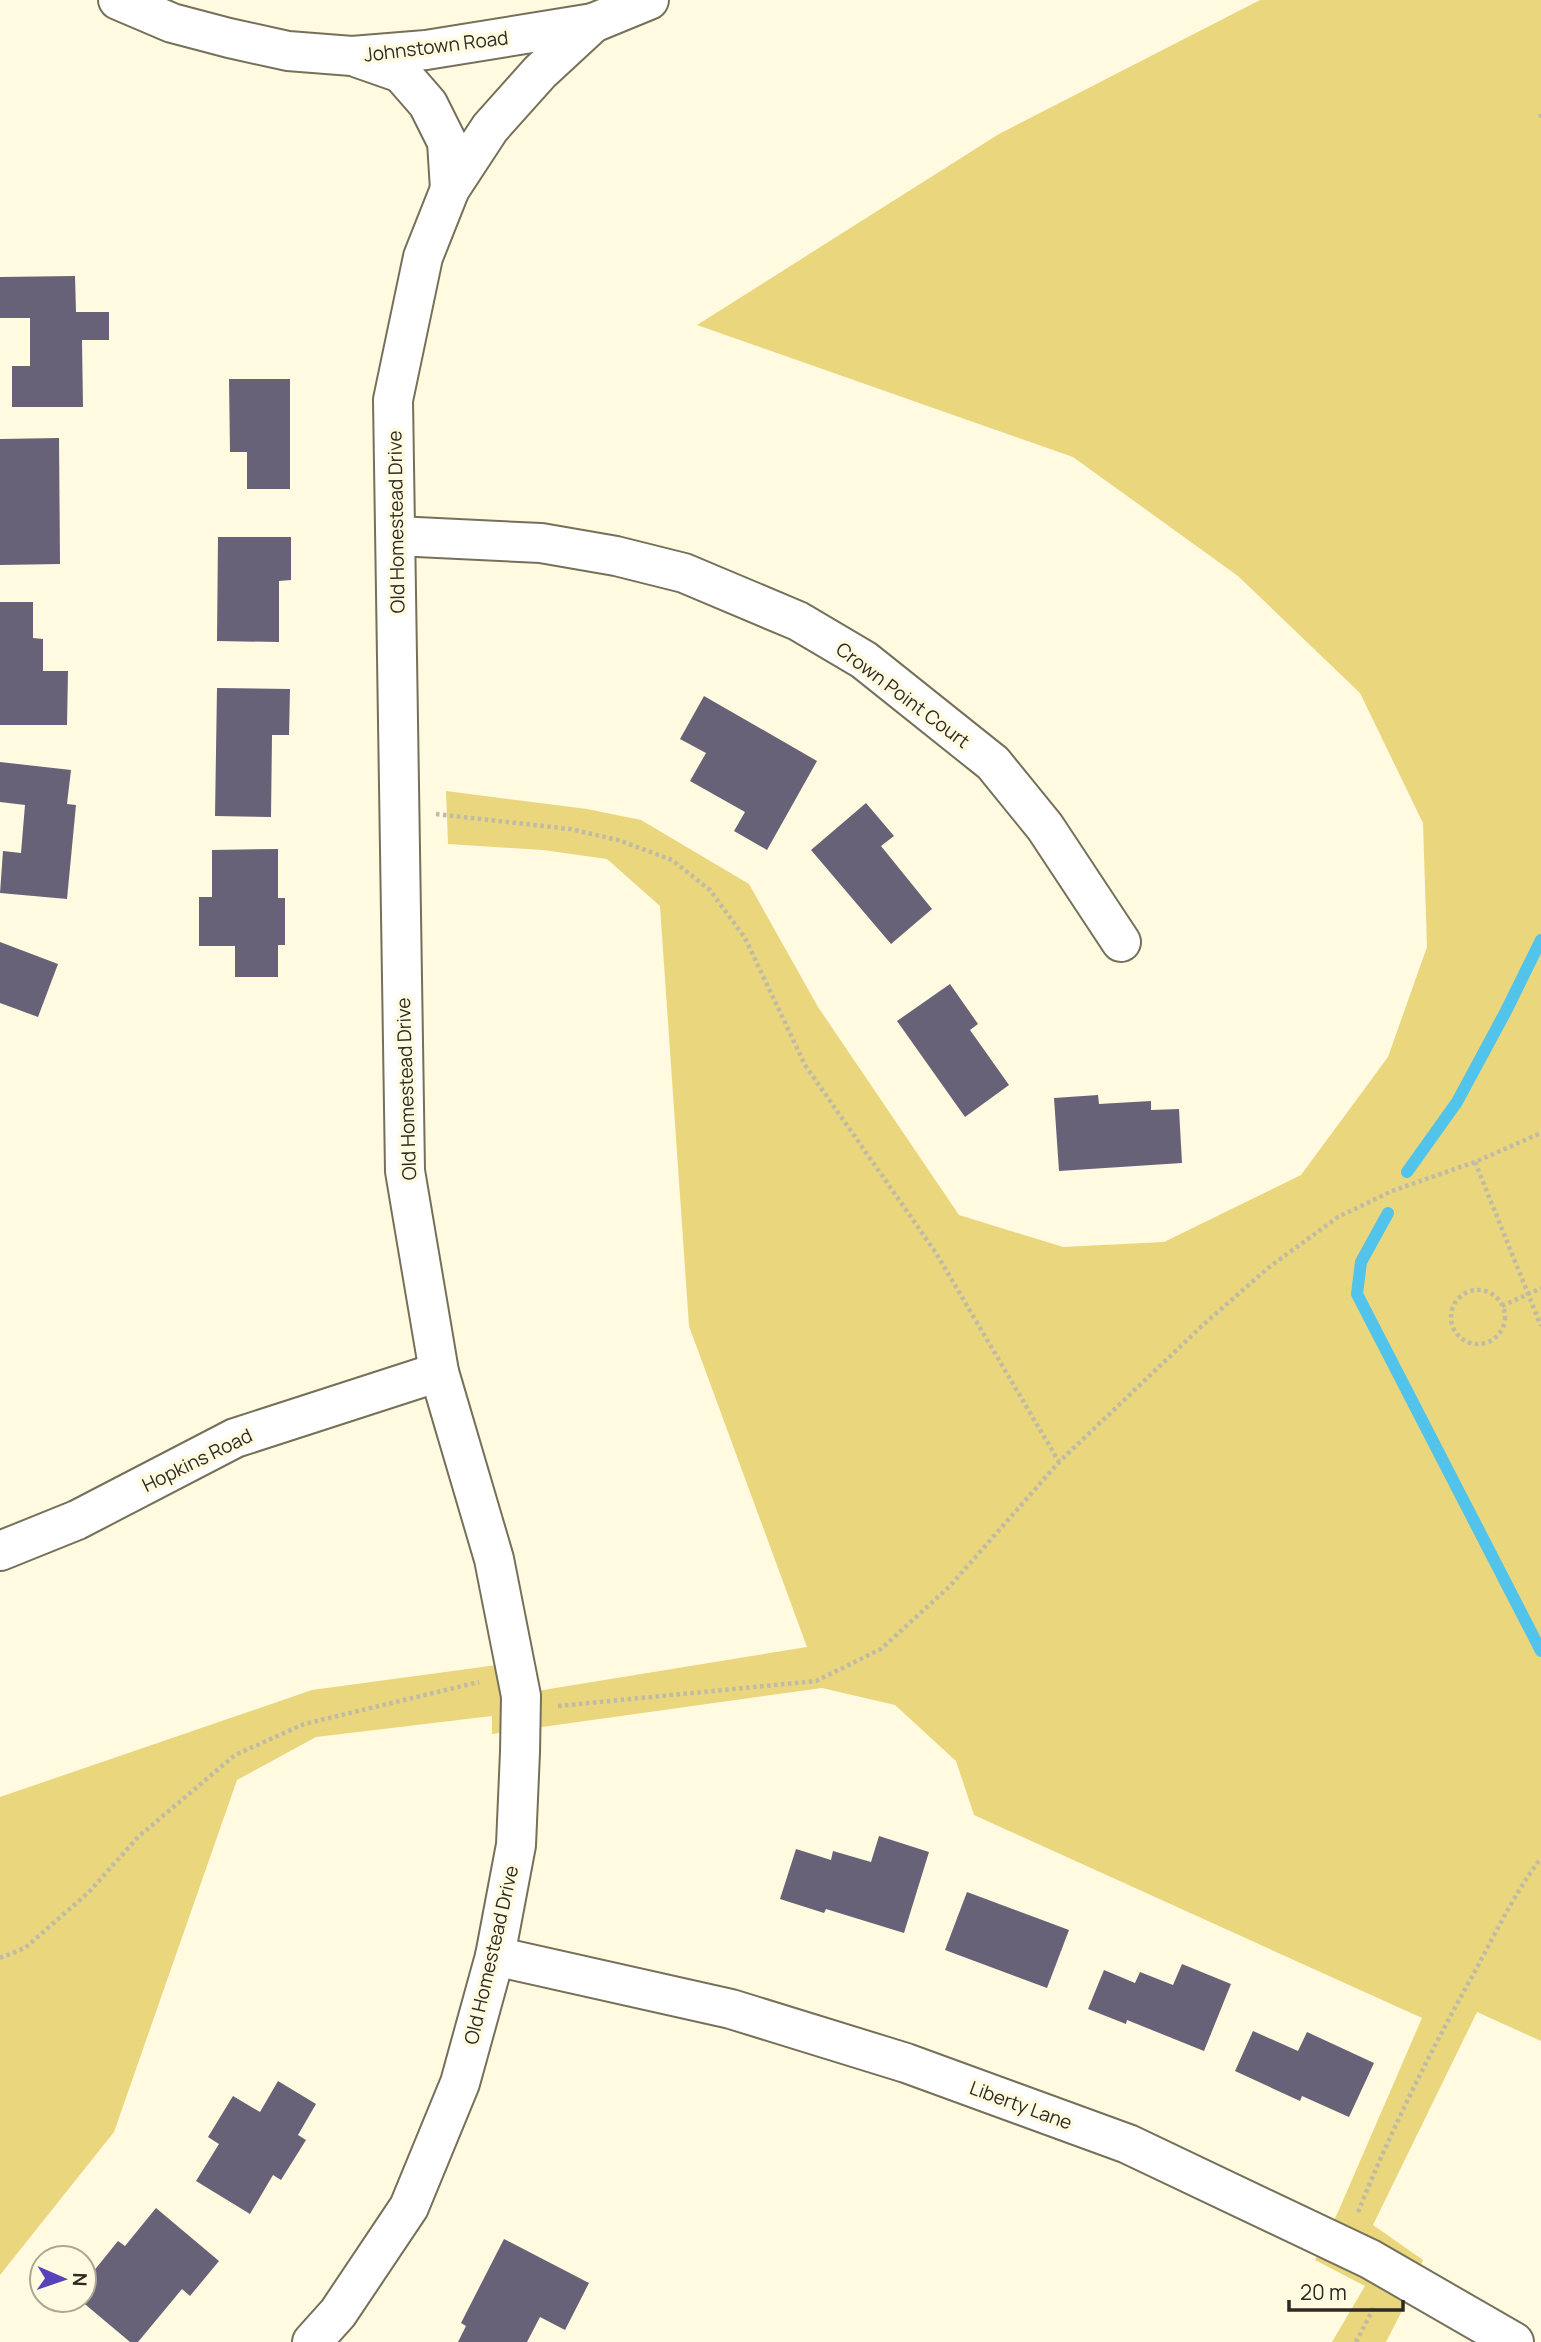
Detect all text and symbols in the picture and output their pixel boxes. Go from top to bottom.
street label: Johnstown Road [362,24,510,68]
street label: Old Homestead Drive [381,430,411,614]
street label: Crown Point Court [831,636,975,754]
street label: Old Homestead Drive [390,997,422,1181]
street label: Hopkins Road [138,1422,256,1498]
street label: Old Homestead Drive [458,1863,524,2047]
street label: Liberty Lane [966,2074,1076,2136]
north arrow [28,2244,98,2314]
scale bar [1289,2268,1403,2312]
text: N [67,2272,93,2287]
text: 20 m [1300,2278,1347,2306]

